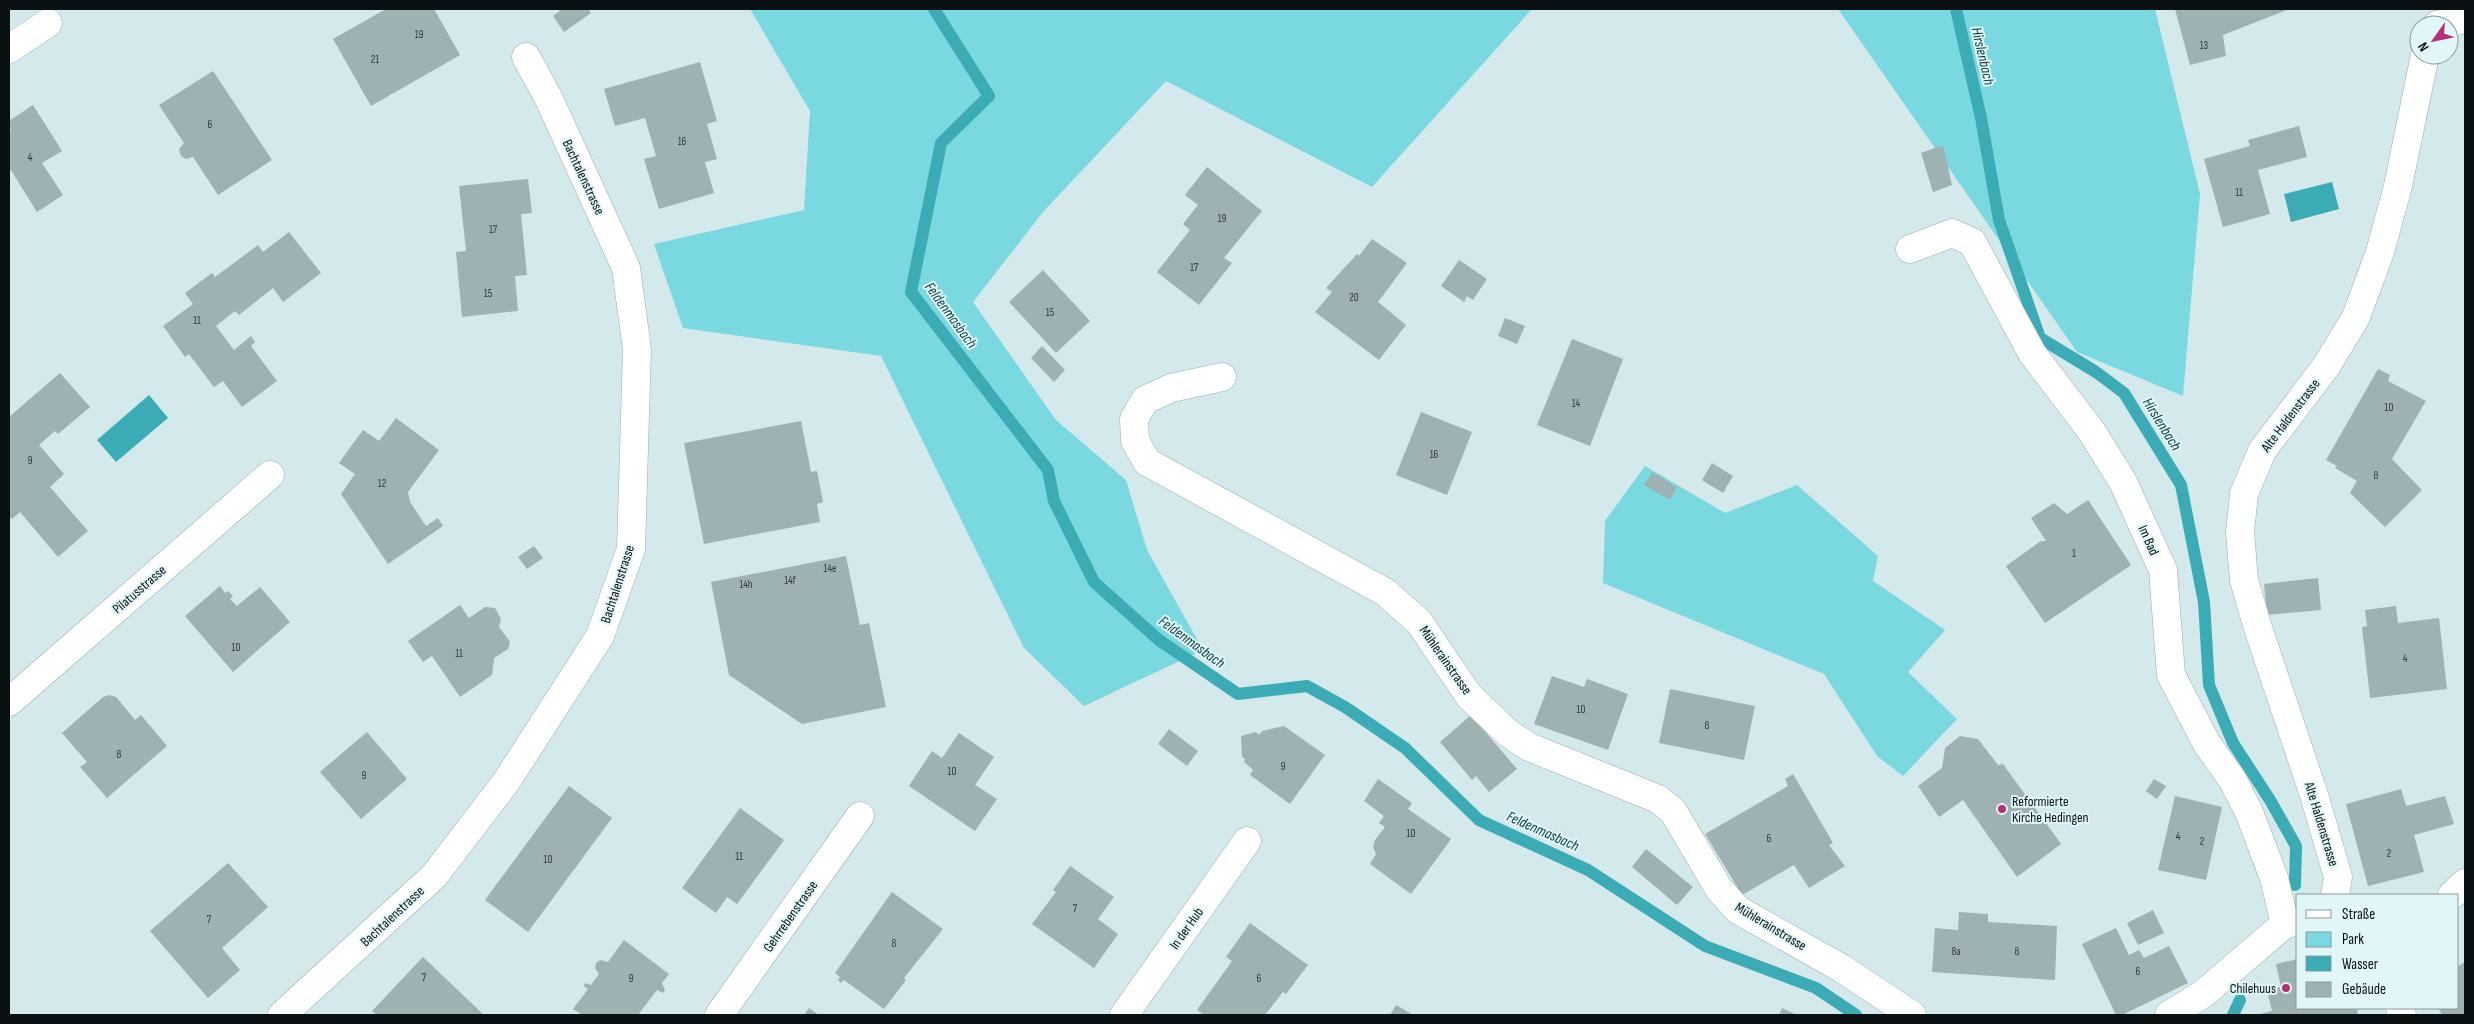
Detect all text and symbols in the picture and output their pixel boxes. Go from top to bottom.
north arrow [2409,15,2459,65]
water label: Hirslenbach [1967,25,1998,87]
house number: 19 [415,28,423,41]
house number: 13 [2200,39,2209,52]
text: N [2414,39,2433,55]
house number: 21 [371,53,379,66]
house number: 6 [208,118,213,131]
house number: 16 [678,135,687,148]
street label: Bachtalenstrasse [559,137,608,218]
house number: 4 [28,151,33,164]
house number: 11 [2235,186,2243,199]
house number: 19 [1218,212,1226,225]
house number: 17 [489,223,498,236]
house number: 17 [1190,261,1199,274]
water label: Feldenmasbach [920,278,981,352]
house number: 15 [484,287,492,300]
house number: 20 [1349,291,1359,304]
house number: 15 [1046,306,1054,319]
house number: 11 [193,314,201,327]
street label: Alte Haldenstrasse [2257,375,2323,456]
water label: Hirslenbach [2138,394,2185,454]
house number: 14 [1572,397,1581,410]
house number: 10 [2385,401,2393,414]
house number: 16 [1430,448,1439,461]
house number: 9 [28,454,33,467]
house number: 8 [2374,469,2379,482]
house number: 12 [378,477,387,490]
street label: Im Bad [2134,522,2163,558]
street label: Bachtalenstrasse [597,543,638,625]
house number: 1 [2072,547,2076,560]
street label: Pilatusstrasse [109,561,170,617]
house number: 14e [824,562,836,575]
house number: 14f [784,574,797,587]
house number: 14h [739,578,753,591]
water label: Feldenmasbach [1155,612,1229,673]
street label: Mühlerainstrasse [1416,623,1476,698]
house number: 10 [232,641,240,654]
house number: 11 [455,647,463,660]
house number: 4 [2403,652,2408,665]
house number: 10 [1577,703,1585,716]
house number: 8 [1705,719,1710,732]
house number: 8 [117,748,122,761]
house number: 9 [1281,760,1286,773]
house number: 10 [948,765,956,778]
house number: 9 [362,769,367,782]
street label: Alte Haldenstrasse [2300,779,2342,868]
place label: Reformierte Kirche Hedingen [2012,793,2089,826]
marker: Reformierte Kirche Hedingen [1996,803,2008,815]
water label: Feldenmasbach [1504,807,1582,856]
house number: 10 [1407,827,1415,840]
house number: 4 [2176,830,2181,843]
house number: 6 [1767,832,1772,845]
house number: 2 [2200,835,2205,848]
house number: 2 [2387,847,2392,860]
house number: 11 [735,850,743,863]
house number: 10 [544,853,552,866]
street label: Gehrrebenstrasse [759,877,821,955]
street label: Bachtalenstrasse [357,882,428,950]
legend [2296,894,2459,1009]
street label: Mühlerainstrasse [1732,898,1809,954]
house number: 7 [1073,902,1078,915]
street label: In der Hub [1166,904,1207,953]
text: Straße [2342,905,2375,924]
house number: 7 [207,913,212,926]
text: Park [2342,930,2364,949]
house number: 8 [892,937,897,950]
house number: 8a [1951,945,1961,958]
house number: 8 [2015,945,2020,958]
text: Wasser [2342,955,2379,974]
house number: 6 [2136,965,2141,978]
house number: 7 [422,971,427,984]
house number: 9 [629,972,634,985]
house number: 6 [1257,972,1262,985]
place label: Chilehuus [2230,980,2276,997]
text: Gebäude [2342,980,2386,999]
marker: Chilehuus [2280,982,2292,994]

